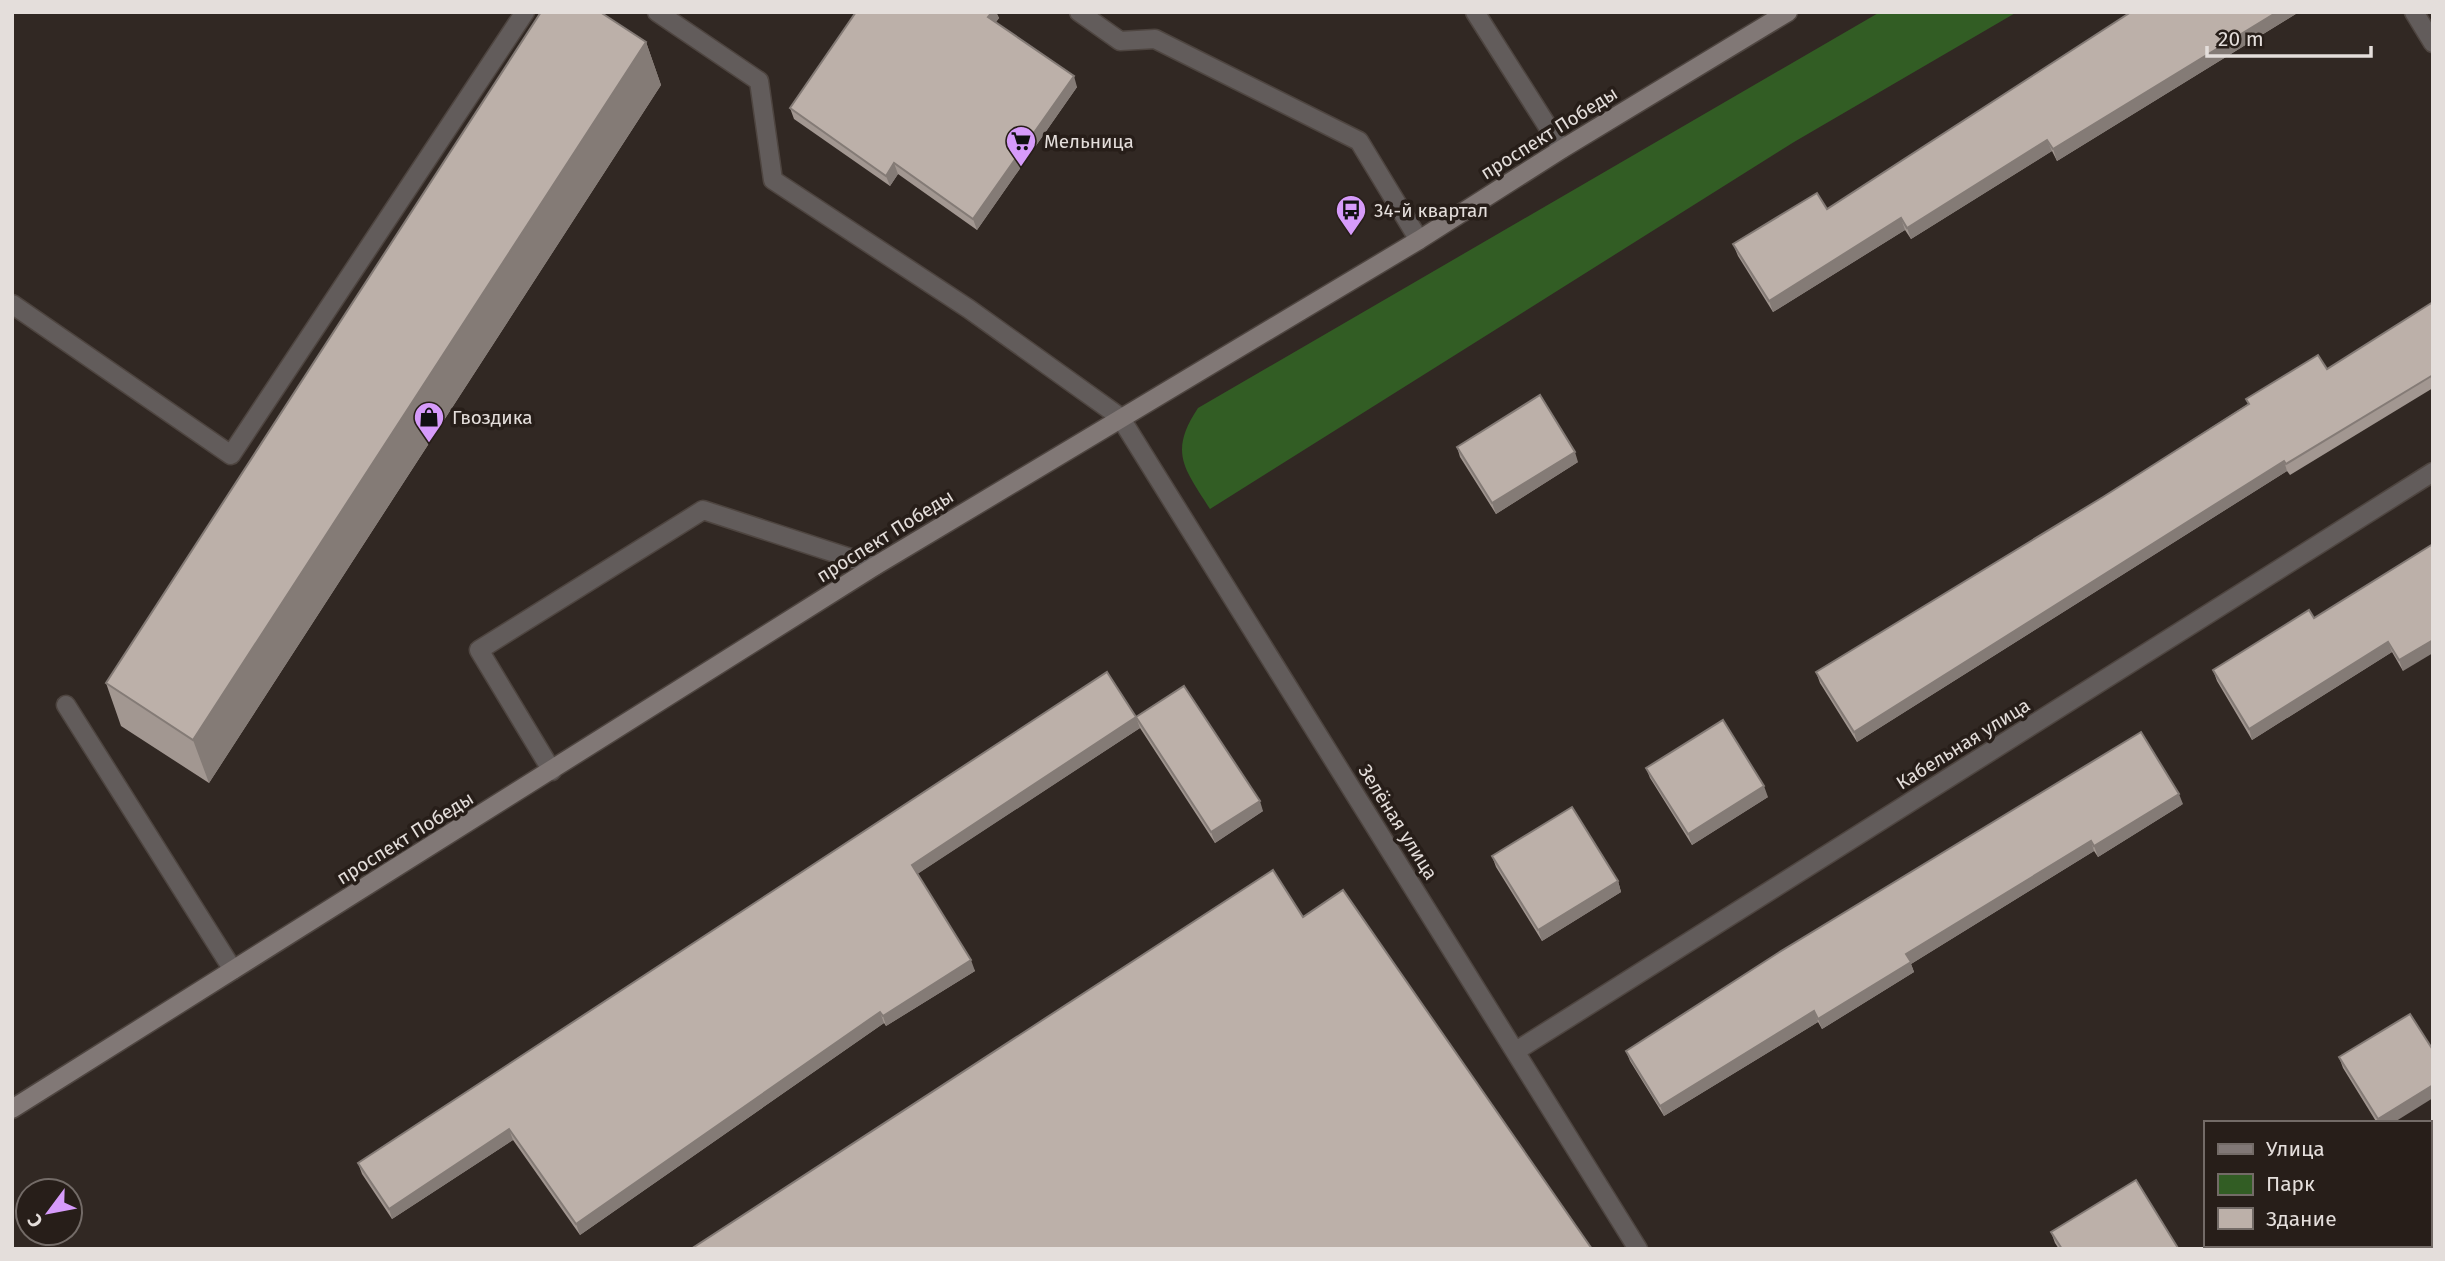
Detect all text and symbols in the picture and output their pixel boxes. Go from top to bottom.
scale bar [2207,14,2372,58]
text: 20 m [2218,26,2264,52]
street label: проспект Победы [1476,82,1622,184]
supermarket icon: Мельница [1004,124,1038,168]
place label: Мельница [1044,130,1134,153]
bus stop icon: 34-й квартал [1334,193,1368,237]
place label: 34-й квартал [1374,199,1488,222]
shop icon: Гвоздика [412,400,446,444]
place label: Гвоздика [452,406,533,429]
street label: проспект Победы [812,485,958,587]
street label: Кабельная улица [1892,694,2034,794]
street label: Зелёная улица [1353,760,1443,884]
street label: проспект Победы [332,787,478,889]
legend [2204,1121,2431,1247]
text: Улица [2266,1136,2325,1162]
text: Парк [2266,1171,2315,1197]
north arrow [14,1177,84,1247]
text: Здание [2266,1206,2337,1232]
text: С [22,1210,48,1231]

